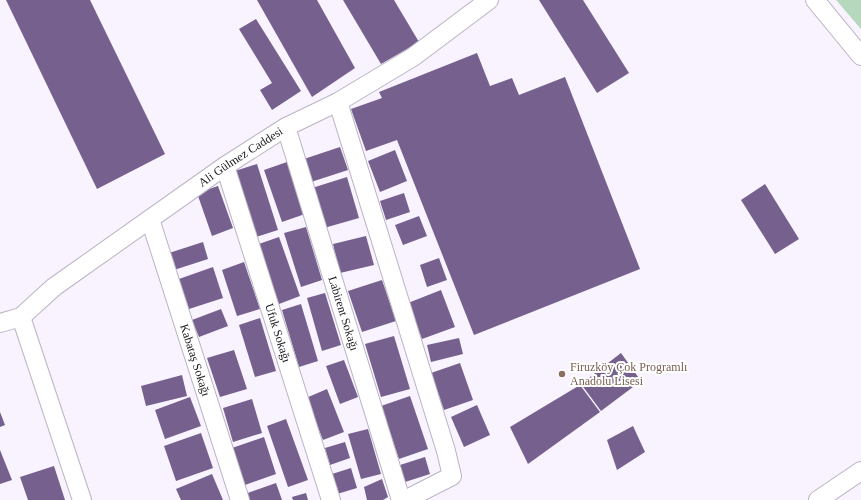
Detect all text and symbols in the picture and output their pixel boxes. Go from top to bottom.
street label: Ali Gülmez Caddesi [196,124,286,190]
street label: Labirent Sokağı [325,274,362,353]
street label: Ufuk Sokağı [262,302,294,365]
street label: Kabataş Sokağı [177,322,213,398]
place label: Firuzköy Çok Programlı Anadolu Lisesi [570,360,688,388]
marker: Firuzköy Çok Programlı Anadolu Lisesi [557,369,567,379]

